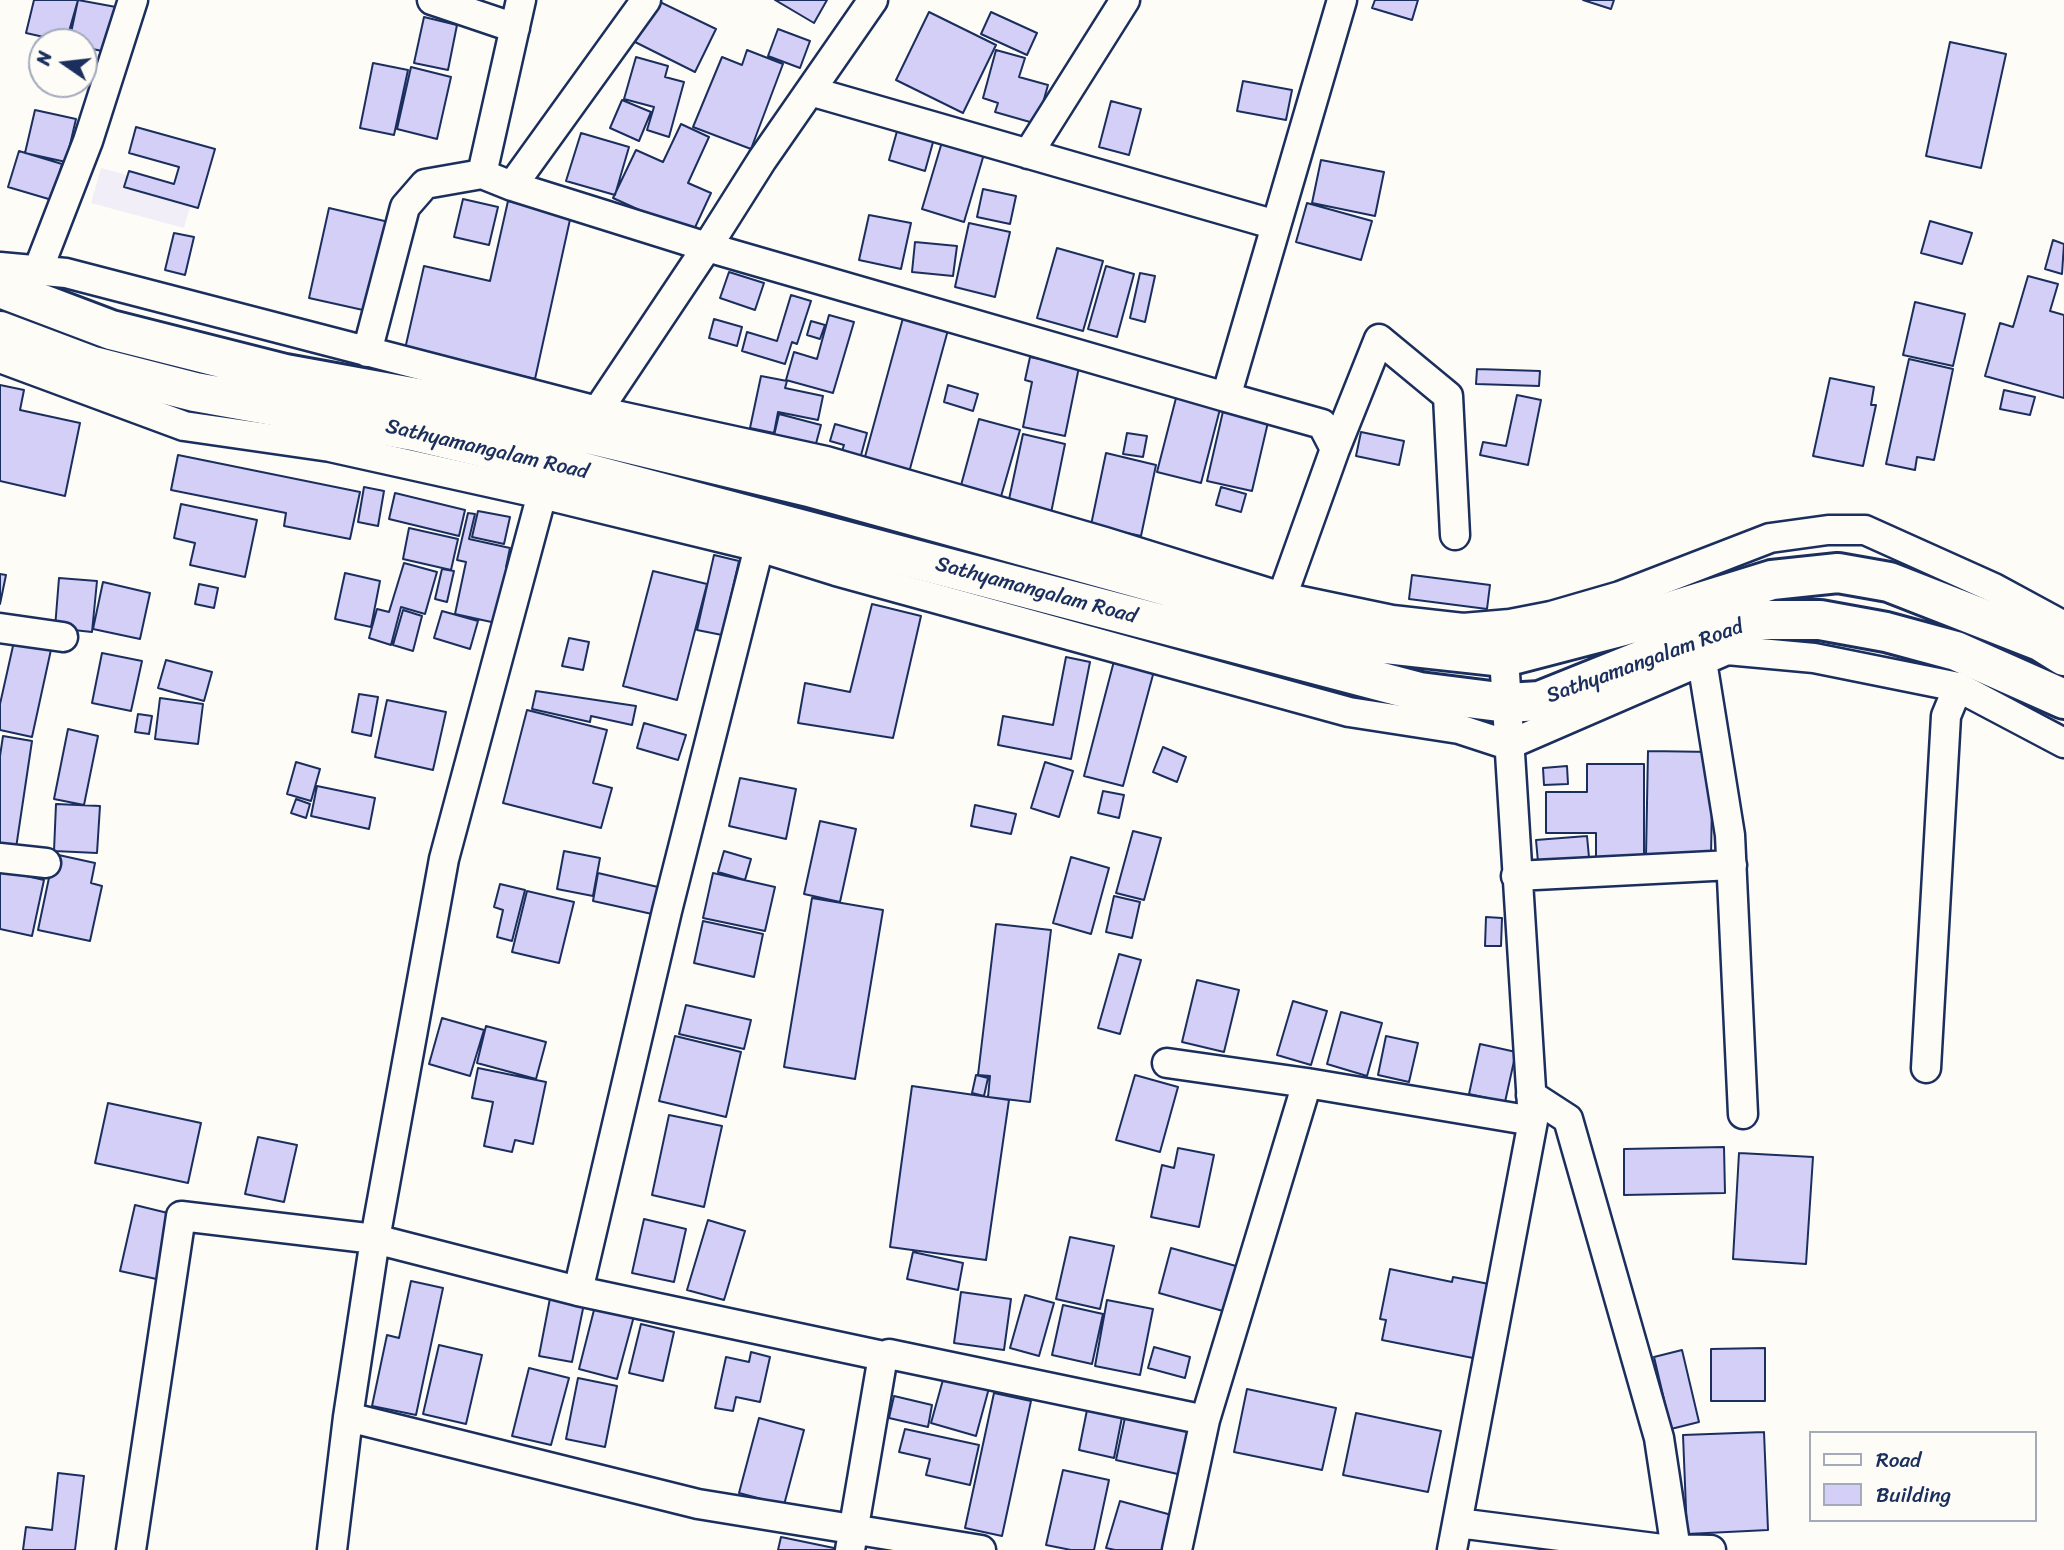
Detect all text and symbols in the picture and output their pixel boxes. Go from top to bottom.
north arrow [28,28,98,98]
text: N [26,48,62,69]
street label: Sathyamangalam Road [383,414,591,486]
street label: Sathyamangalam Road [933,552,1139,630]
street label: Sathyamangalam Road [1543,615,1747,709]
legend [1808,1431,2036,1522]
text: Road [1876,1441,1921,1479]
text: Building [1876,1476,1951,1514]

